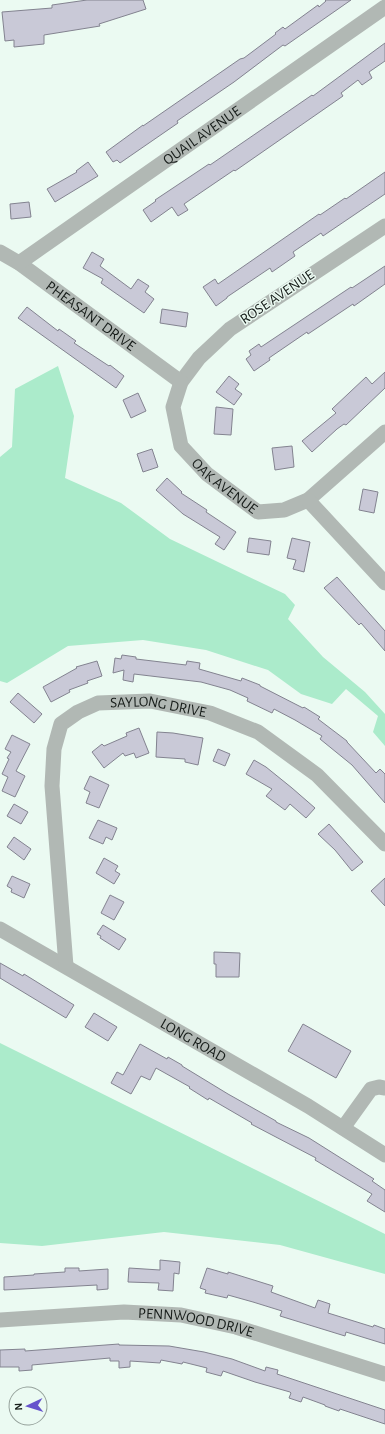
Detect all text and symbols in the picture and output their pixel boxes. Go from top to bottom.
street label: QUAIL AVENUE [160,103,243,167]
street label: ROSE AVENUE [237,267,317,327]
street label: PHEASANT DRIVE [43,278,138,353]
street label: OAK AVENUE [189,455,260,516]
street label: SAYLONG DRIVE [110,693,208,720]
street label: LONG ROAD [158,1016,229,1065]
street label: PENNWOOD DRIVE [138,1305,255,1340]
north arrow [8,1386,48,1426]
text: N [13,1402,24,1411]

